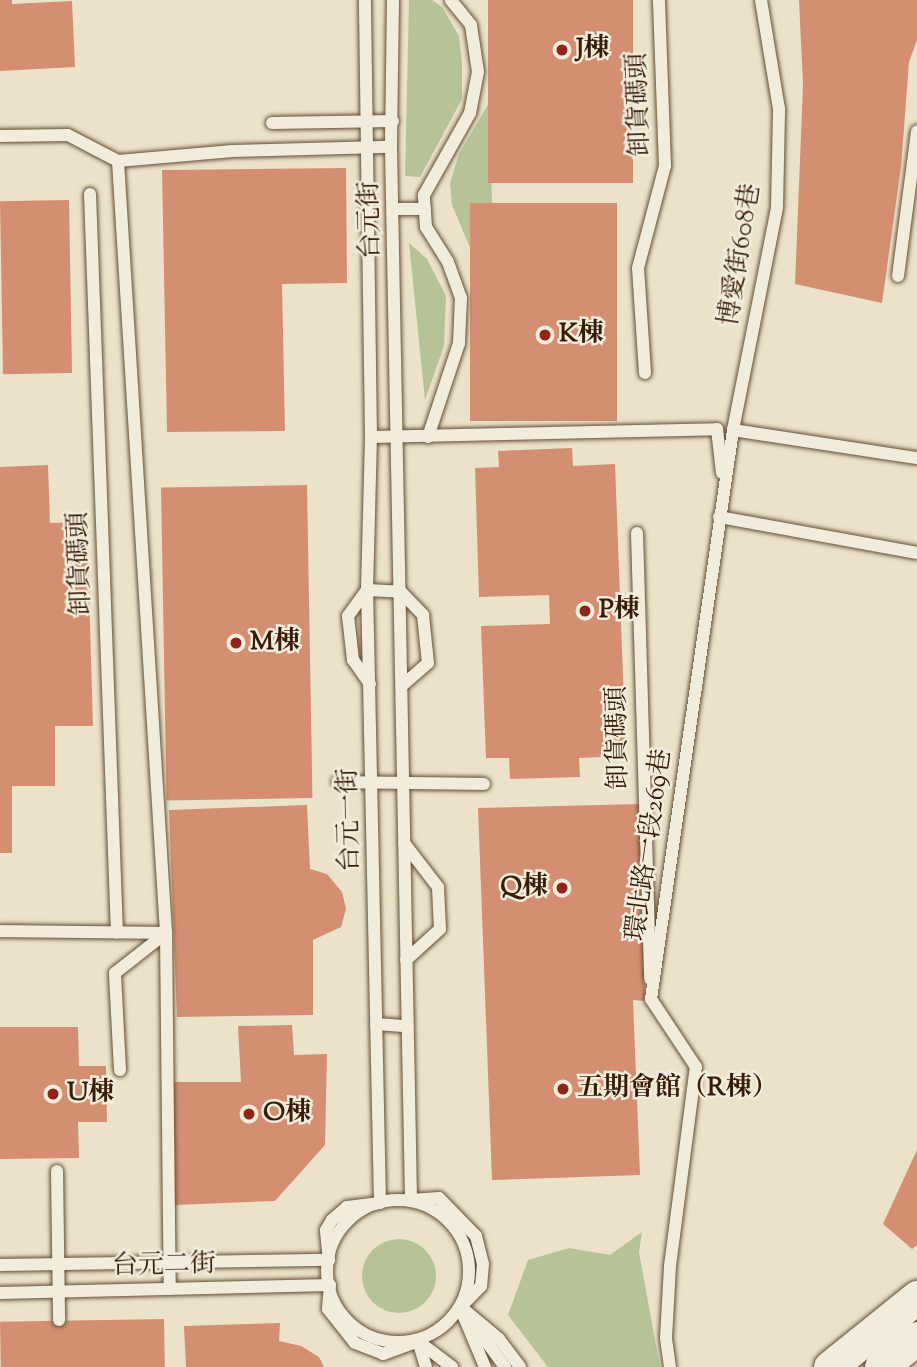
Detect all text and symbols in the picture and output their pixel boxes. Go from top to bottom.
place label: J棟 [576,34,610,66]
marker: J棟 [554,42,570,58]
street label: 卸貨碼頭 [623,52,657,158]
street label: 台元街 [355,181,387,259]
street label: 博愛街608巷 [714,182,768,328]
place label: K棟 [559,319,604,351]
marker: K棟 [537,327,553,343]
street label: 卸貨碼頭 [64,511,98,617]
place label: P棟 [599,595,640,627]
marker: P棟 [577,603,593,619]
place label: M棟 [250,627,300,659]
marker: M棟 [228,635,244,651]
street label: 卸貨碼頭 [602,686,636,790]
street label: 環北路一段269巷 [621,747,679,943]
street label: 台元一街 [333,768,367,872]
place label: Q棟 [500,872,548,904]
marker: Q棟 [554,880,570,896]
place label: 五期會館（R棟） [577,1073,778,1105]
place label: U棟 [67,1078,114,1110]
marker: 五期會館（R棟） [555,1081,571,1097]
marker: U棟 [45,1086,61,1102]
place label: O棟 [263,1098,311,1130]
marker: O棟 [241,1106,257,1122]
street label: 台元二街 [112,1249,216,1283]

